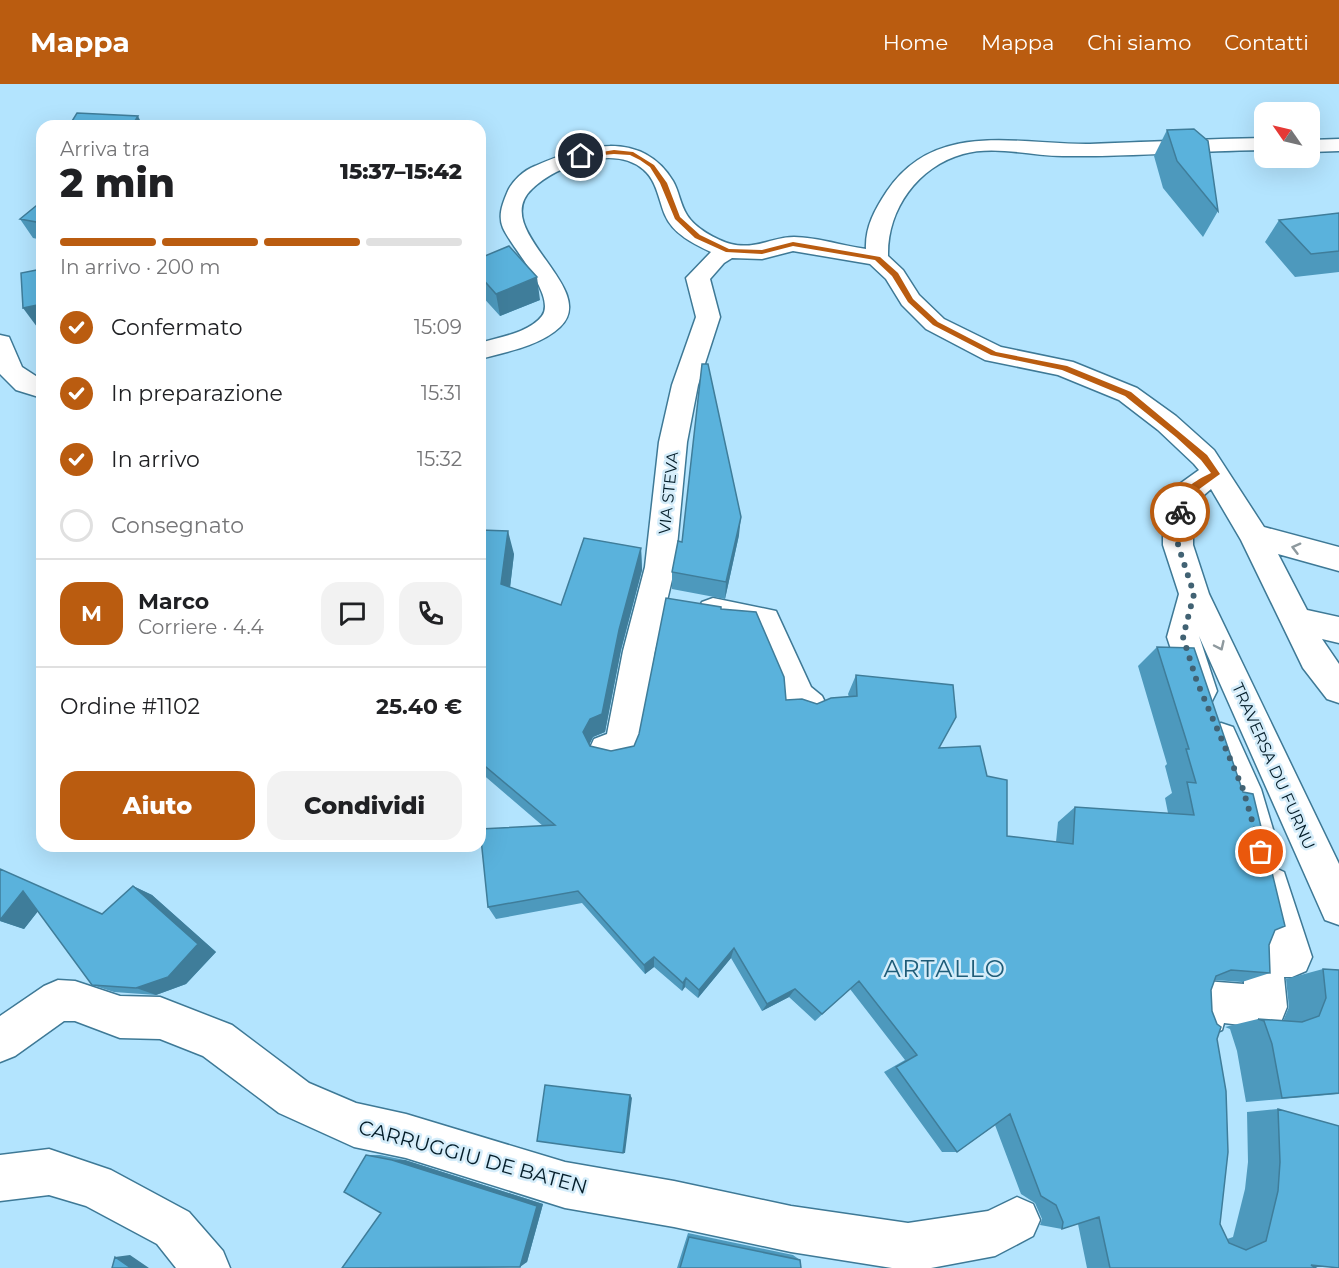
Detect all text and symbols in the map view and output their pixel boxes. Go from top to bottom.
text: Mappa [30,25,130,59]
text: Home [883,30,948,55]
text: Mappa [981,30,1054,55]
text: Chi siamo [1087,30,1191,55]
text: Contatti [1224,30,1309,55]
north arrow [1254,102,1320,168]
map controls [1254,102,1320,168]
pin [555,130,606,181]
text: Arriva tra [60,137,150,161]
icon: home [564,139,597,172]
text: 15:37–15:42 [340,158,462,185]
text: 2 min [60,159,175,207]
text: In arrivo · 200 m [60,255,221,279]
icon: check [60,311,93,344]
text: Confermato [111,314,243,341]
text: 15:09 [414,315,462,339]
icon: check [60,377,93,410]
text: In preparazione [111,380,283,407]
text: 15:31 [421,381,462,405]
icon: check [60,443,93,476]
text: In arrivo [111,446,200,473]
text: 15:32 [417,447,462,471]
street label: VIA STEVA [655,450,682,535]
courier [1150,482,1210,542]
icon: bike [1164,496,1197,529]
text: Consegnato [111,512,244,539]
one-way arrow [1292,542,1302,555]
button: chat [321,582,384,645]
button: phone [399,582,462,645]
text: Marco [138,588,209,615]
text: M [81,600,102,627]
text: Corriere · 4.4 [138,615,264,639]
one-way arrow [1212,640,1224,651]
street label: TRAVERSA DU FURNU [1228,680,1319,853]
text: Ordine #1102 [60,693,200,720]
text: 25.40 € [376,693,462,720]
button: Aiuto [60,771,255,840]
button: Condividi [267,771,462,840]
pin [1235,826,1286,877]
icon: bag [1244,835,1277,868]
district label: ARTALLO [883,954,1007,983]
street label: CARRUGGIU DE BATEN [356,1115,590,1199]

